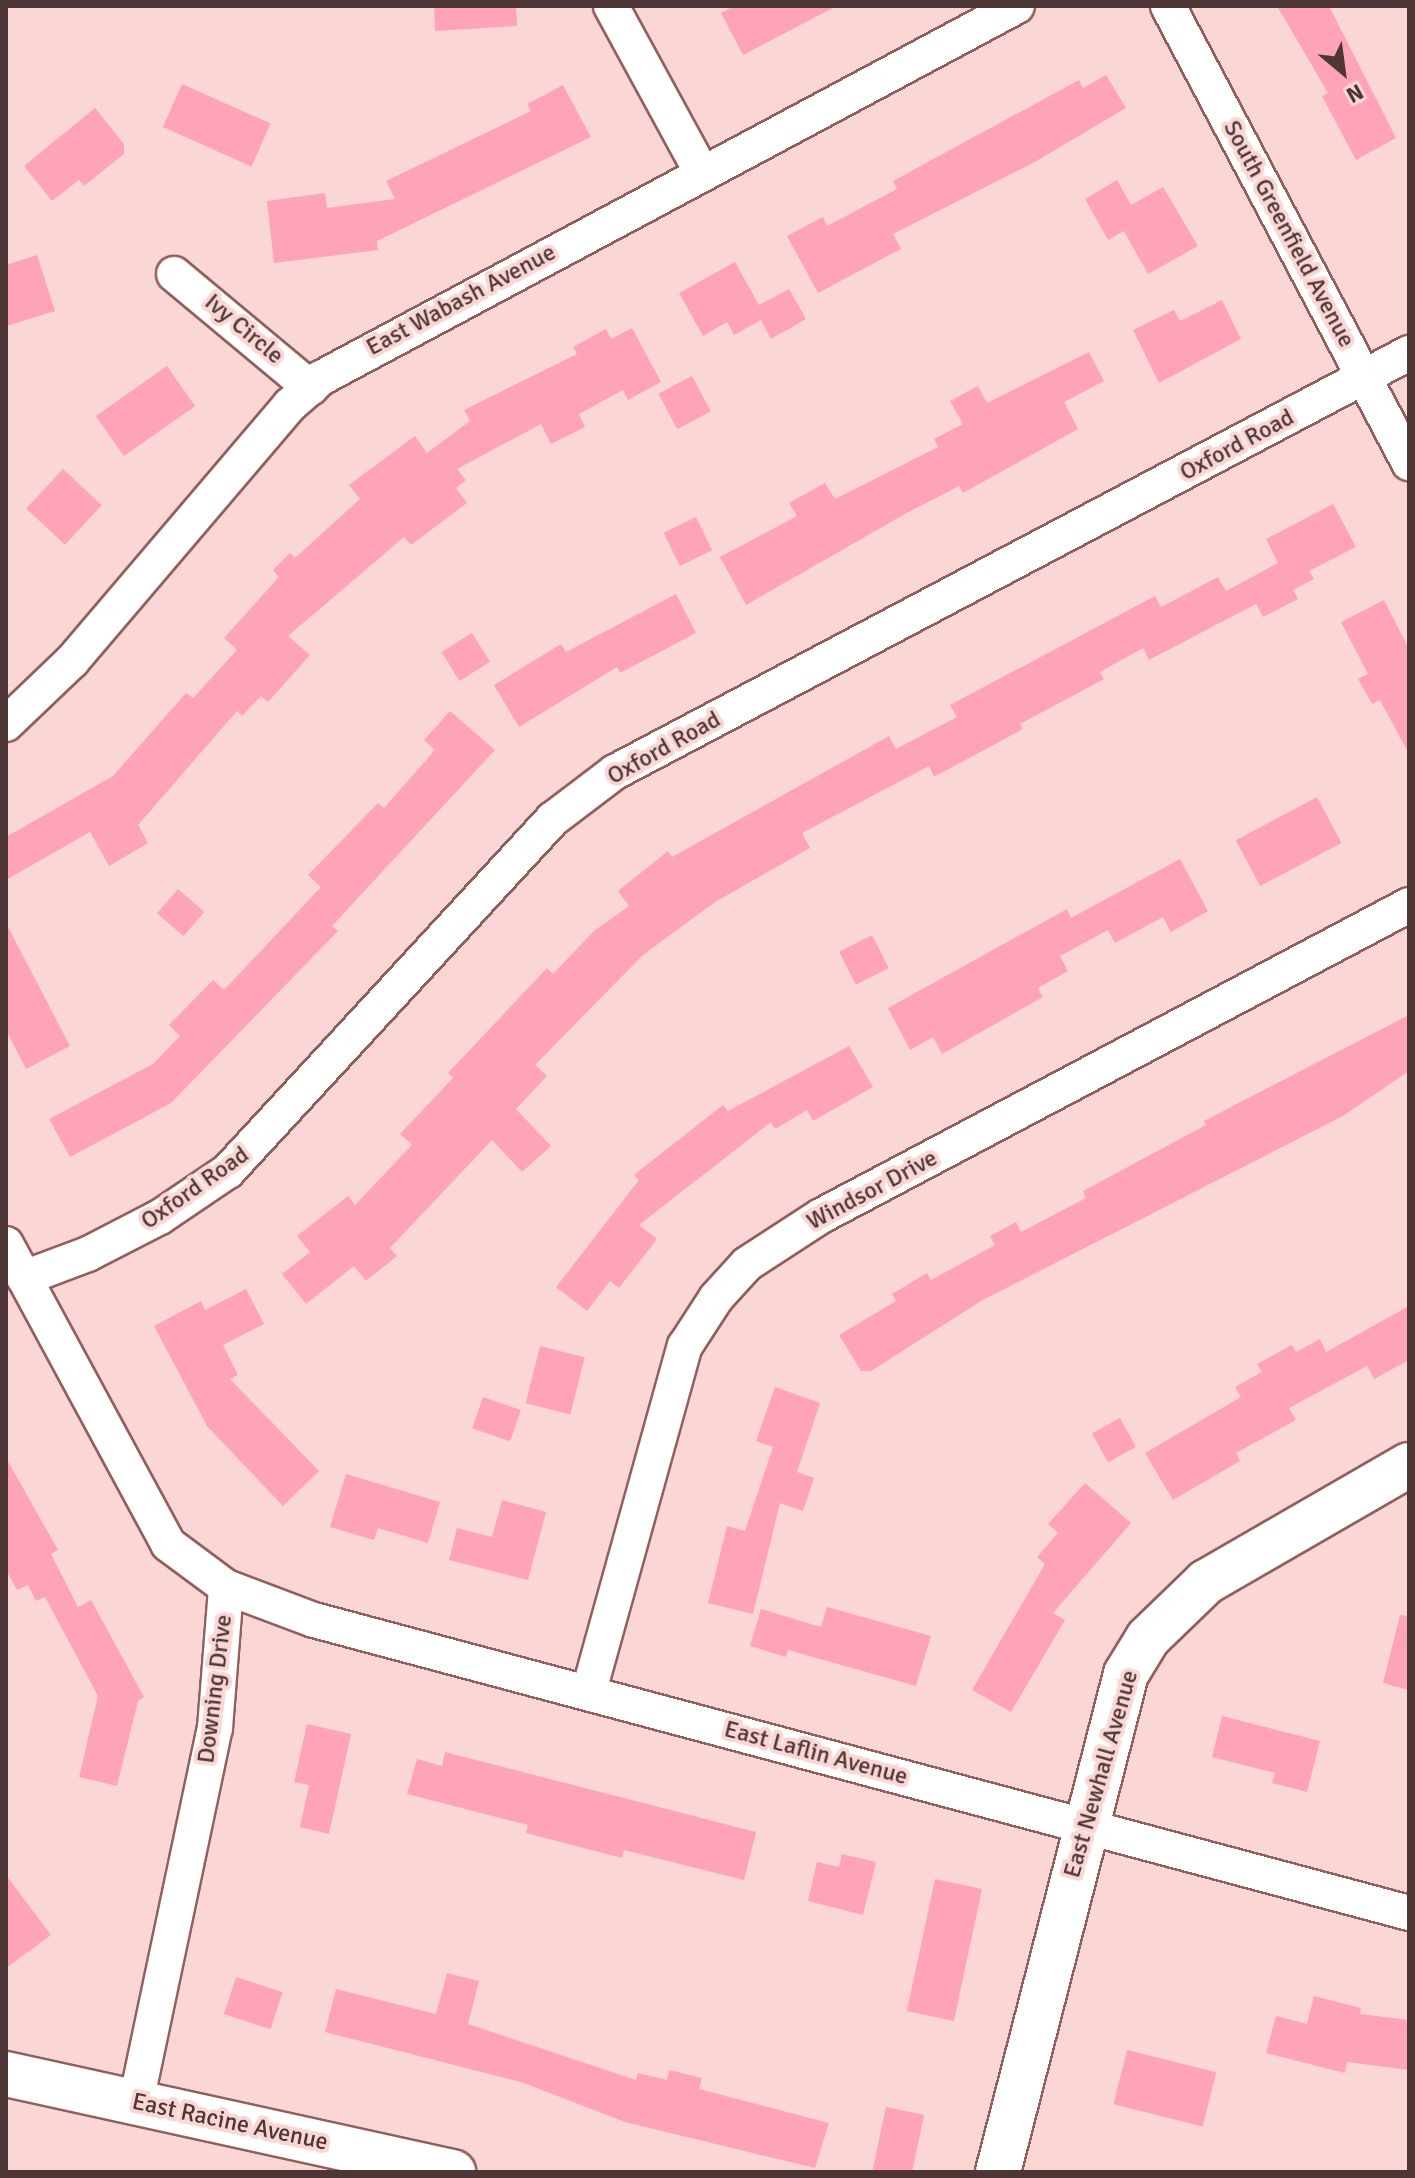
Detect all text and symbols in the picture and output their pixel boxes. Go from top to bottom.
north arrow [1303,32,1383,112]
text: N [1342,78,1368,109]
street label: South Greenfield Avenue [1217,116,1361,352]
street label: East Wabash Avenue [361,238,561,362]
street label: Ivy Circle [199,288,289,370]
street label: Oxford Road [1175,403,1299,487]
street label: Oxford Road [602,705,726,791]
street label: Oxford Road [136,1140,254,1236]
street label: Windsor Drive [802,1144,942,1236]
street label: Downing Drive [192,1613,238,1765]
street label: East Newhall Avenue [1058,1667,1144,1881]
street label: East Laflin Avenue [721,1715,911,1791]
street label: East Racine Avenue [129,2087,331,2157]

